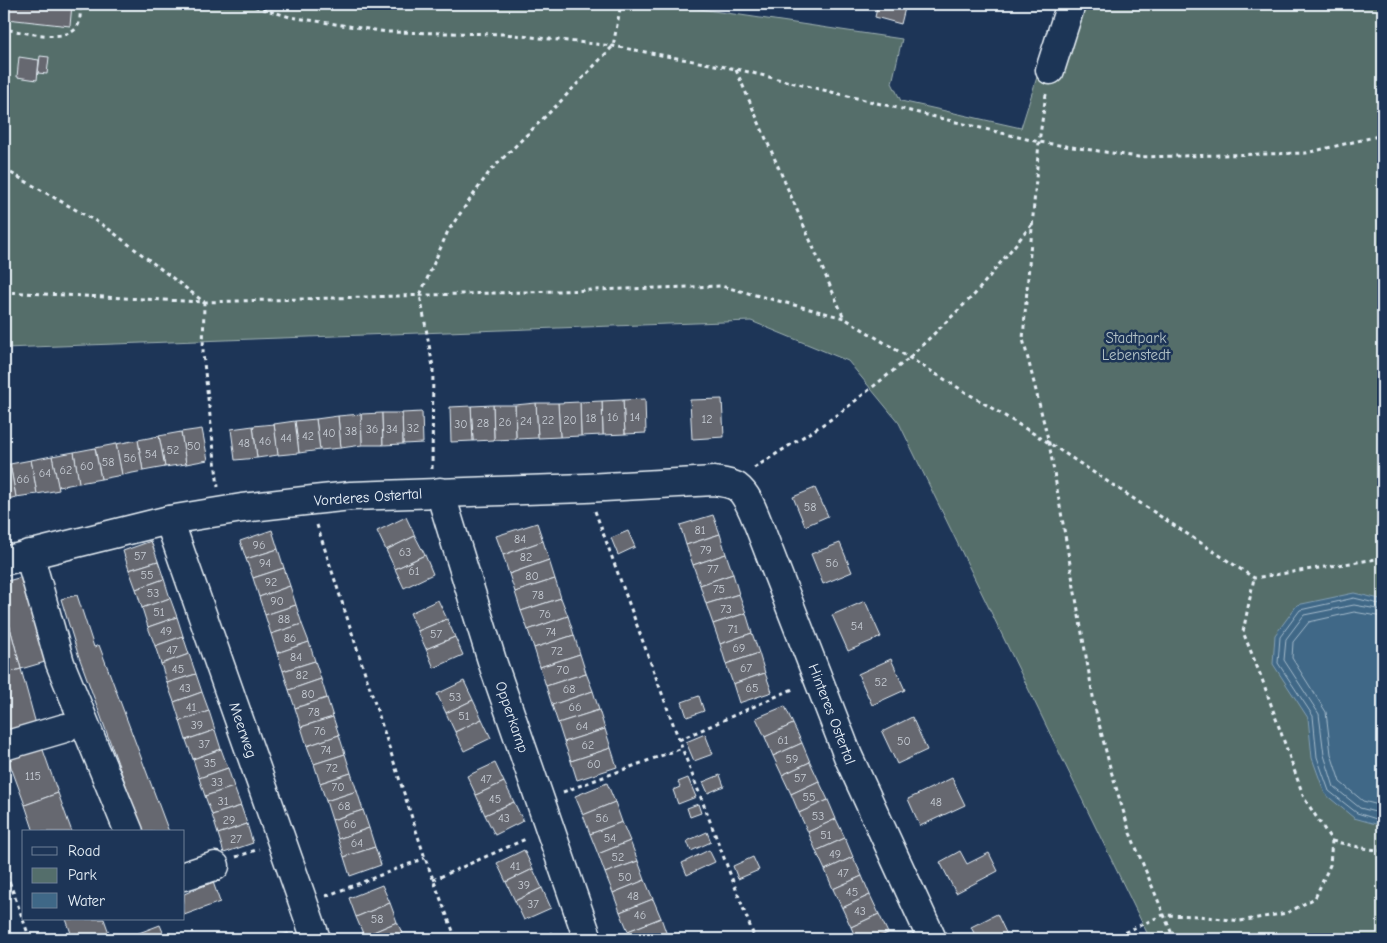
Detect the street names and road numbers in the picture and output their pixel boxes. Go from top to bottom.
street label: Vorderes Ostertal [313,484,423,510]
street label: Hinteres Ostertal [805,661,859,767]
street label: Opperkamp [491,679,533,755]
street label: Meerweg [225,700,261,760]

